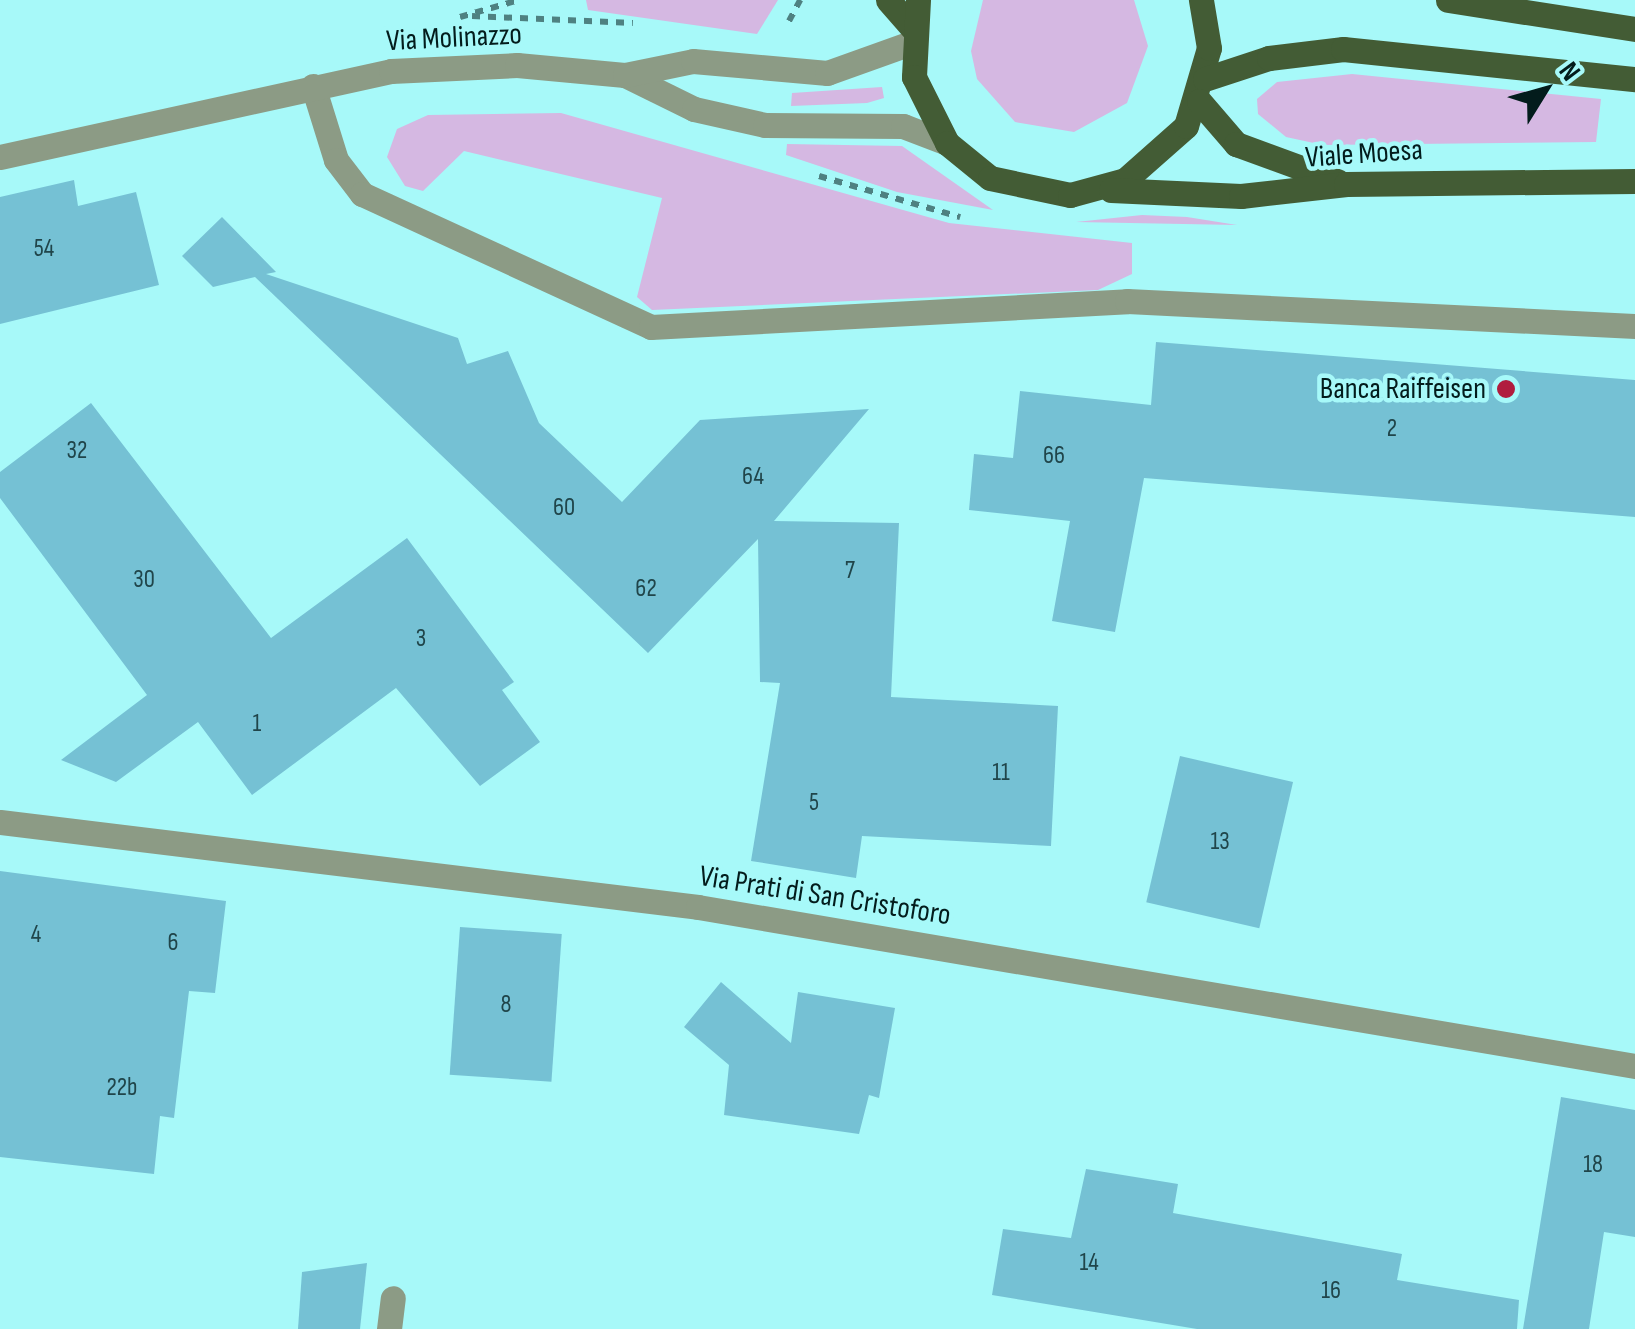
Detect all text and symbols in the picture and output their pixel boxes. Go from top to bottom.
street label: Via Molinazzo [385,16,523,60]
north arrow [1495,40,1595,140]
text: N [1552,56,1587,88]
street label: Viale Moesa [1304,132,1424,176]
house number: 54 [34,234,54,264]
place label: Banca Raiffeisen [1320,371,1486,407]
marker: Banca Raiffeisen [1495,378,1517,400]
house number: 2 [1387,414,1397,444]
house number: 32 [67,436,87,466]
house number: 66 [1043,441,1065,471]
house number: 64 [742,462,764,492]
house number: 60 [553,493,575,523]
house number: 7 [845,556,855,586]
house number: 30 [133,565,155,595]
house number: 62 [635,574,657,604]
house number: 3 [416,624,426,654]
house number: 1 [253,709,261,739]
house number: 11 [992,758,1010,788]
house number: 5 [809,788,819,818]
house number: 13 [1210,827,1230,857]
street label: Via Prati di San Cristoforo [697,858,953,934]
house number: 4 [31,920,41,950]
house number: 6 [168,928,178,958]
house number: 8 [501,990,511,1020]
house number: 22b [107,1073,137,1103]
house number: 18 [1583,1150,1603,1180]
house number: 14 [1079,1248,1099,1278]
house number: 16 [1321,1276,1341,1306]

